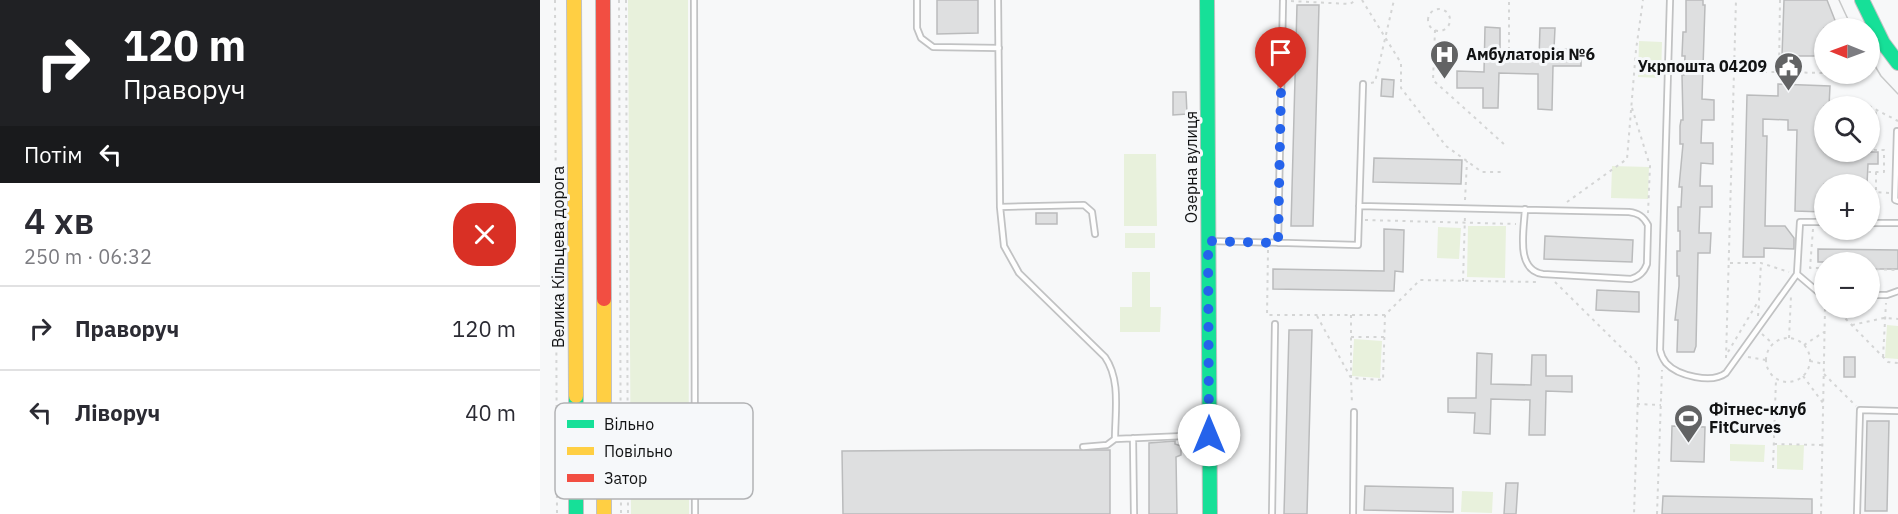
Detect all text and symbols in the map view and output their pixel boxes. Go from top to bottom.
text: 120 m [123,18,246,73]
north arrow [1814,18,1880,84]
map controls [1814,18,1880,318]
icon: right [24,24,102,102]
pin [1255,27,1306,89]
icon: arrive [1264,36,1297,69]
hospital icon: Амбулаторія №6 [1429,38,1461,80]
place label: Амбулаторія №6 [1466,44,1596,64]
public building icon: Укрпошта 04209 [1772,50,1804,92]
place label: Укрпошта 04209 [1638,56,1767,76]
text: Праворуч [123,71,246,106]
button: search [1814,96,1880,162]
street label: Озерна вулиця [1181,111,1201,223]
icon: left [94,138,127,171]
text: Потім [24,140,82,169]
street label: Велика Кільцева дорога [548,166,568,348]
button: + [1814,174,1880,240]
text: 4 хв [24,197,94,244]
button: close [453,203,516,266]
text: 250 m · 06:32 [24,243,152,270]
button: − [1814,252,1880,318]
icon: right [24,312,57,345]
text: Праворуч [75,314,179,343]
text: 120 m [452,314,516,343]
icon: left [24,396,57,429]
text: Ліворуч [75,398,160,427]
text: 40 m [465,398,516,427]
place label: Фітнес-клуб FitCurves [1709,399,1806,437]
sports icon: Фітнес-клуб FitCurves [1672,402,1704,444]
legend [555,403,753,499]
position arrow [1177,403,1241,467]
text: Вільно [604,414,654,434]
text: Повільно [604,441,673,461]
text: Затор [604,468,647,488]

